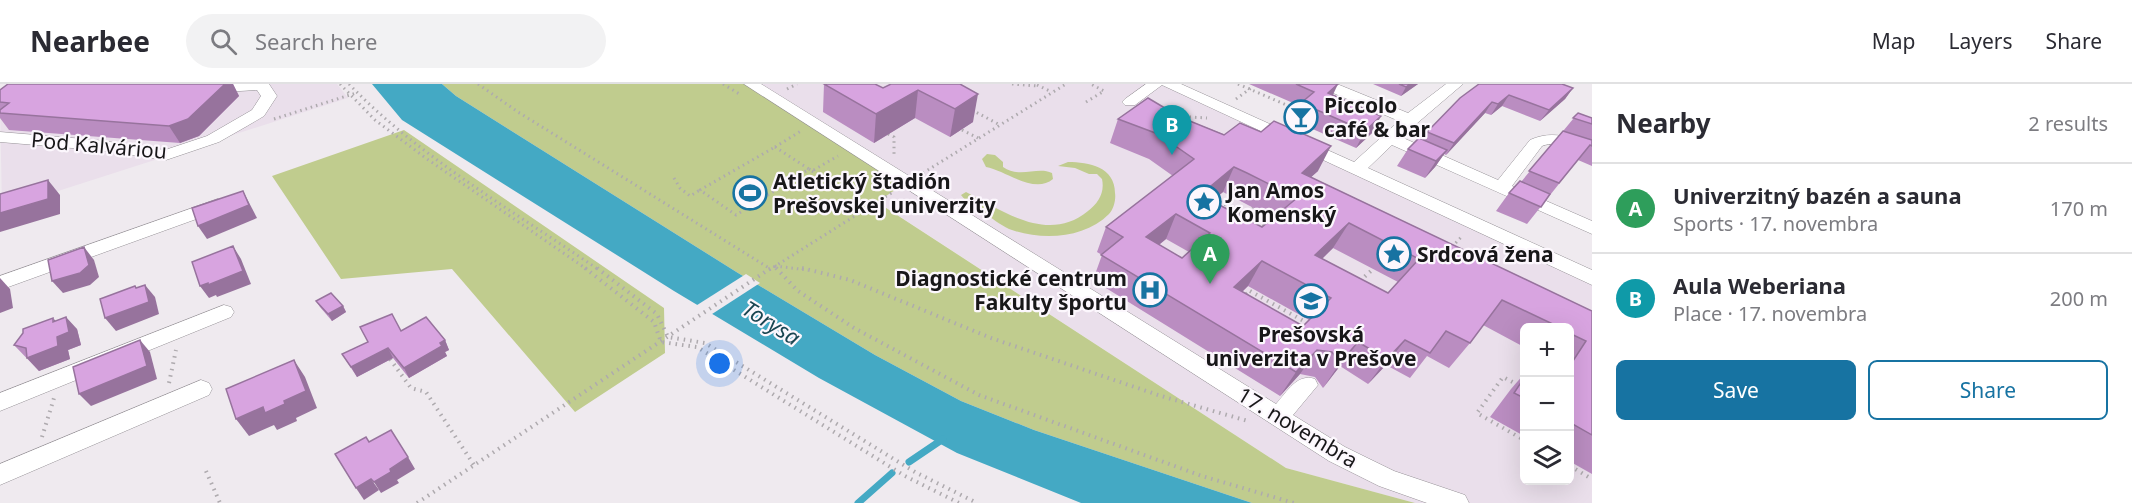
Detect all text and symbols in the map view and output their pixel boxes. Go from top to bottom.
search box [186,14,606,68]
text: Nearbee [30,22,150,60]
icon: search [207,25,240,58]
text: Search here [255,26,377,56]
text: Map [1872,27,1916,55]
text: Layers [1949,27,2013,55]
text: Share [2046,27,2102,55]
place label: Piccolo café & bar [1324,91,1431,143]
bar icon: Piccolo café & bar [1283,99,1319,135]
text: Nearby [1616,105,1711,141]
pin: B [1152,106,1192,155]
text: 2 results [2028,110,2108,137]
street label: Pod Kalváriou [30,125,168,165]
place label: Atletický štadión Prešovskej univerzity [773,167,996,219]
sports icon: Atletický štadión Prešovskej univerzity [732,175,768,211]
place label: Jan Amos Komenský [1225,176,1336,228]
text: Univerzitný bazén a sauna [1673,180,1962,210]
place icon: Jan Amos Komenský [1186,184,1222,220]
text: A [1629,195,1642,222]
text: 170 m [2050,195,2108,222]
text: Sports · 17. novembra [1673,210,1878,237]
pin: A [1190,234,1230,284]
place icon: Srdcová žena [1376,236,1412,272]
place label: Srdcová žena [1417,240,1554,268]
place label: Diagnostické centrum Fakulty športu [895,264,1127,316]
text: Aula Weberiana [1673,270,1846,300]
hospital icon: Diagnostické centrum Fakulty športu [1132,272,1168,308]
school or university icon: Prešovská univerzita v Prešove [1293,283,1329,319]
text: B [1629,285,1642,312]
text: 200 m [2050,285,2108,312]
water label: Torysa [737,293,807,352]
text: Place · 17. novembra [1673,300,1867,327]
place label: Prešovská univerzita v Prešove [1205,320,1417,372]
map controls [1520,323,1574,485]
button: + [1520,323,1574,377]
your location [705,349,734,378]
button: Save [1616,360,1856,420]
button: Share [1868,360,2108,420]
button: − [1520,377,1574,431]
street label: 17. novembra [1233,380,1363,474]
button: layers [1520,431,1574,485]

